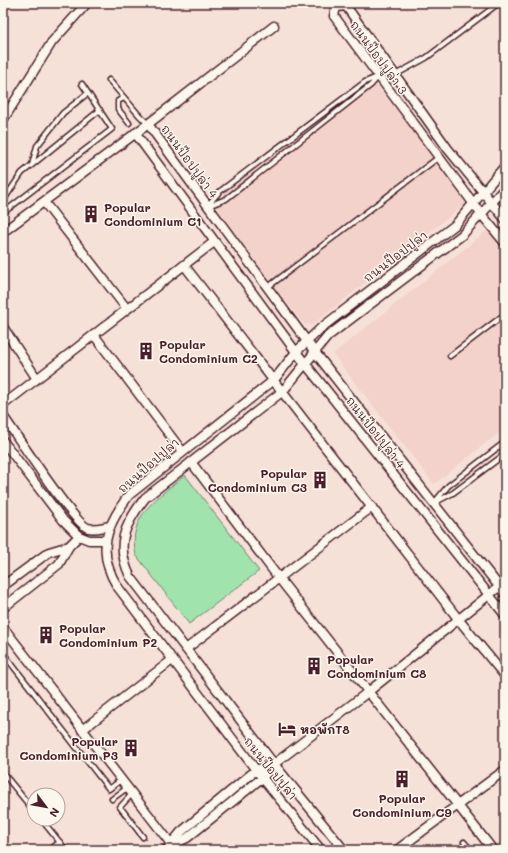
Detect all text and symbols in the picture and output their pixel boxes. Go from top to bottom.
street label: ถนนป๊อปปูล่า 3 [345,17,411,98]
street label: ถนนป๊อปปูล่า 4 [156,121,222,202]
place label: Popular Condominium C1 [104,199,201,229]
building icon: Popular Condominium C1 [81,204,101,224]
street label: ถนนป๊อปปูล่า [360,227,431,287]
place label: Popular Condominium C2 [159,336,258,366]
building icon: Popular Condominium C2 [136,341,156,361]
street label: ถนนป๊อปปูล่า 4 [341,393,409,472]
street label: ถนนป๊อปปูล่า [114,434,183,498]
place label: Popular Condominium C3 [208,465,307,495]
building icon: Popular Condominium C3 [310,470,330,490]
place label: Popular Condominium P2 [59,620,157,650]
building icon: Popular Condominium P2 [36,625,56,645]
place label: Popular Condominium C8 [327,651,427,681]
building icon: Popular Condominium C8 [304,656,324,676]
hotel icon: หอพักT8 [277,719,297,739]
place label: หอพักT8 [300,721,350,737]
place label: Popular Condominium P3 [19,733,118,763]
street label: ถนนป๊อปปูล่า [239,733,301,804]
building icon: Popular Condominium P3 [121,738,141,758]
building icon: Popular Condominium C9 [392,769,412,789]
north arrow [26,787,66,827]
place label: Popular Condominium C9 [352,790,452,820]
text: N [46,805,63,820]

